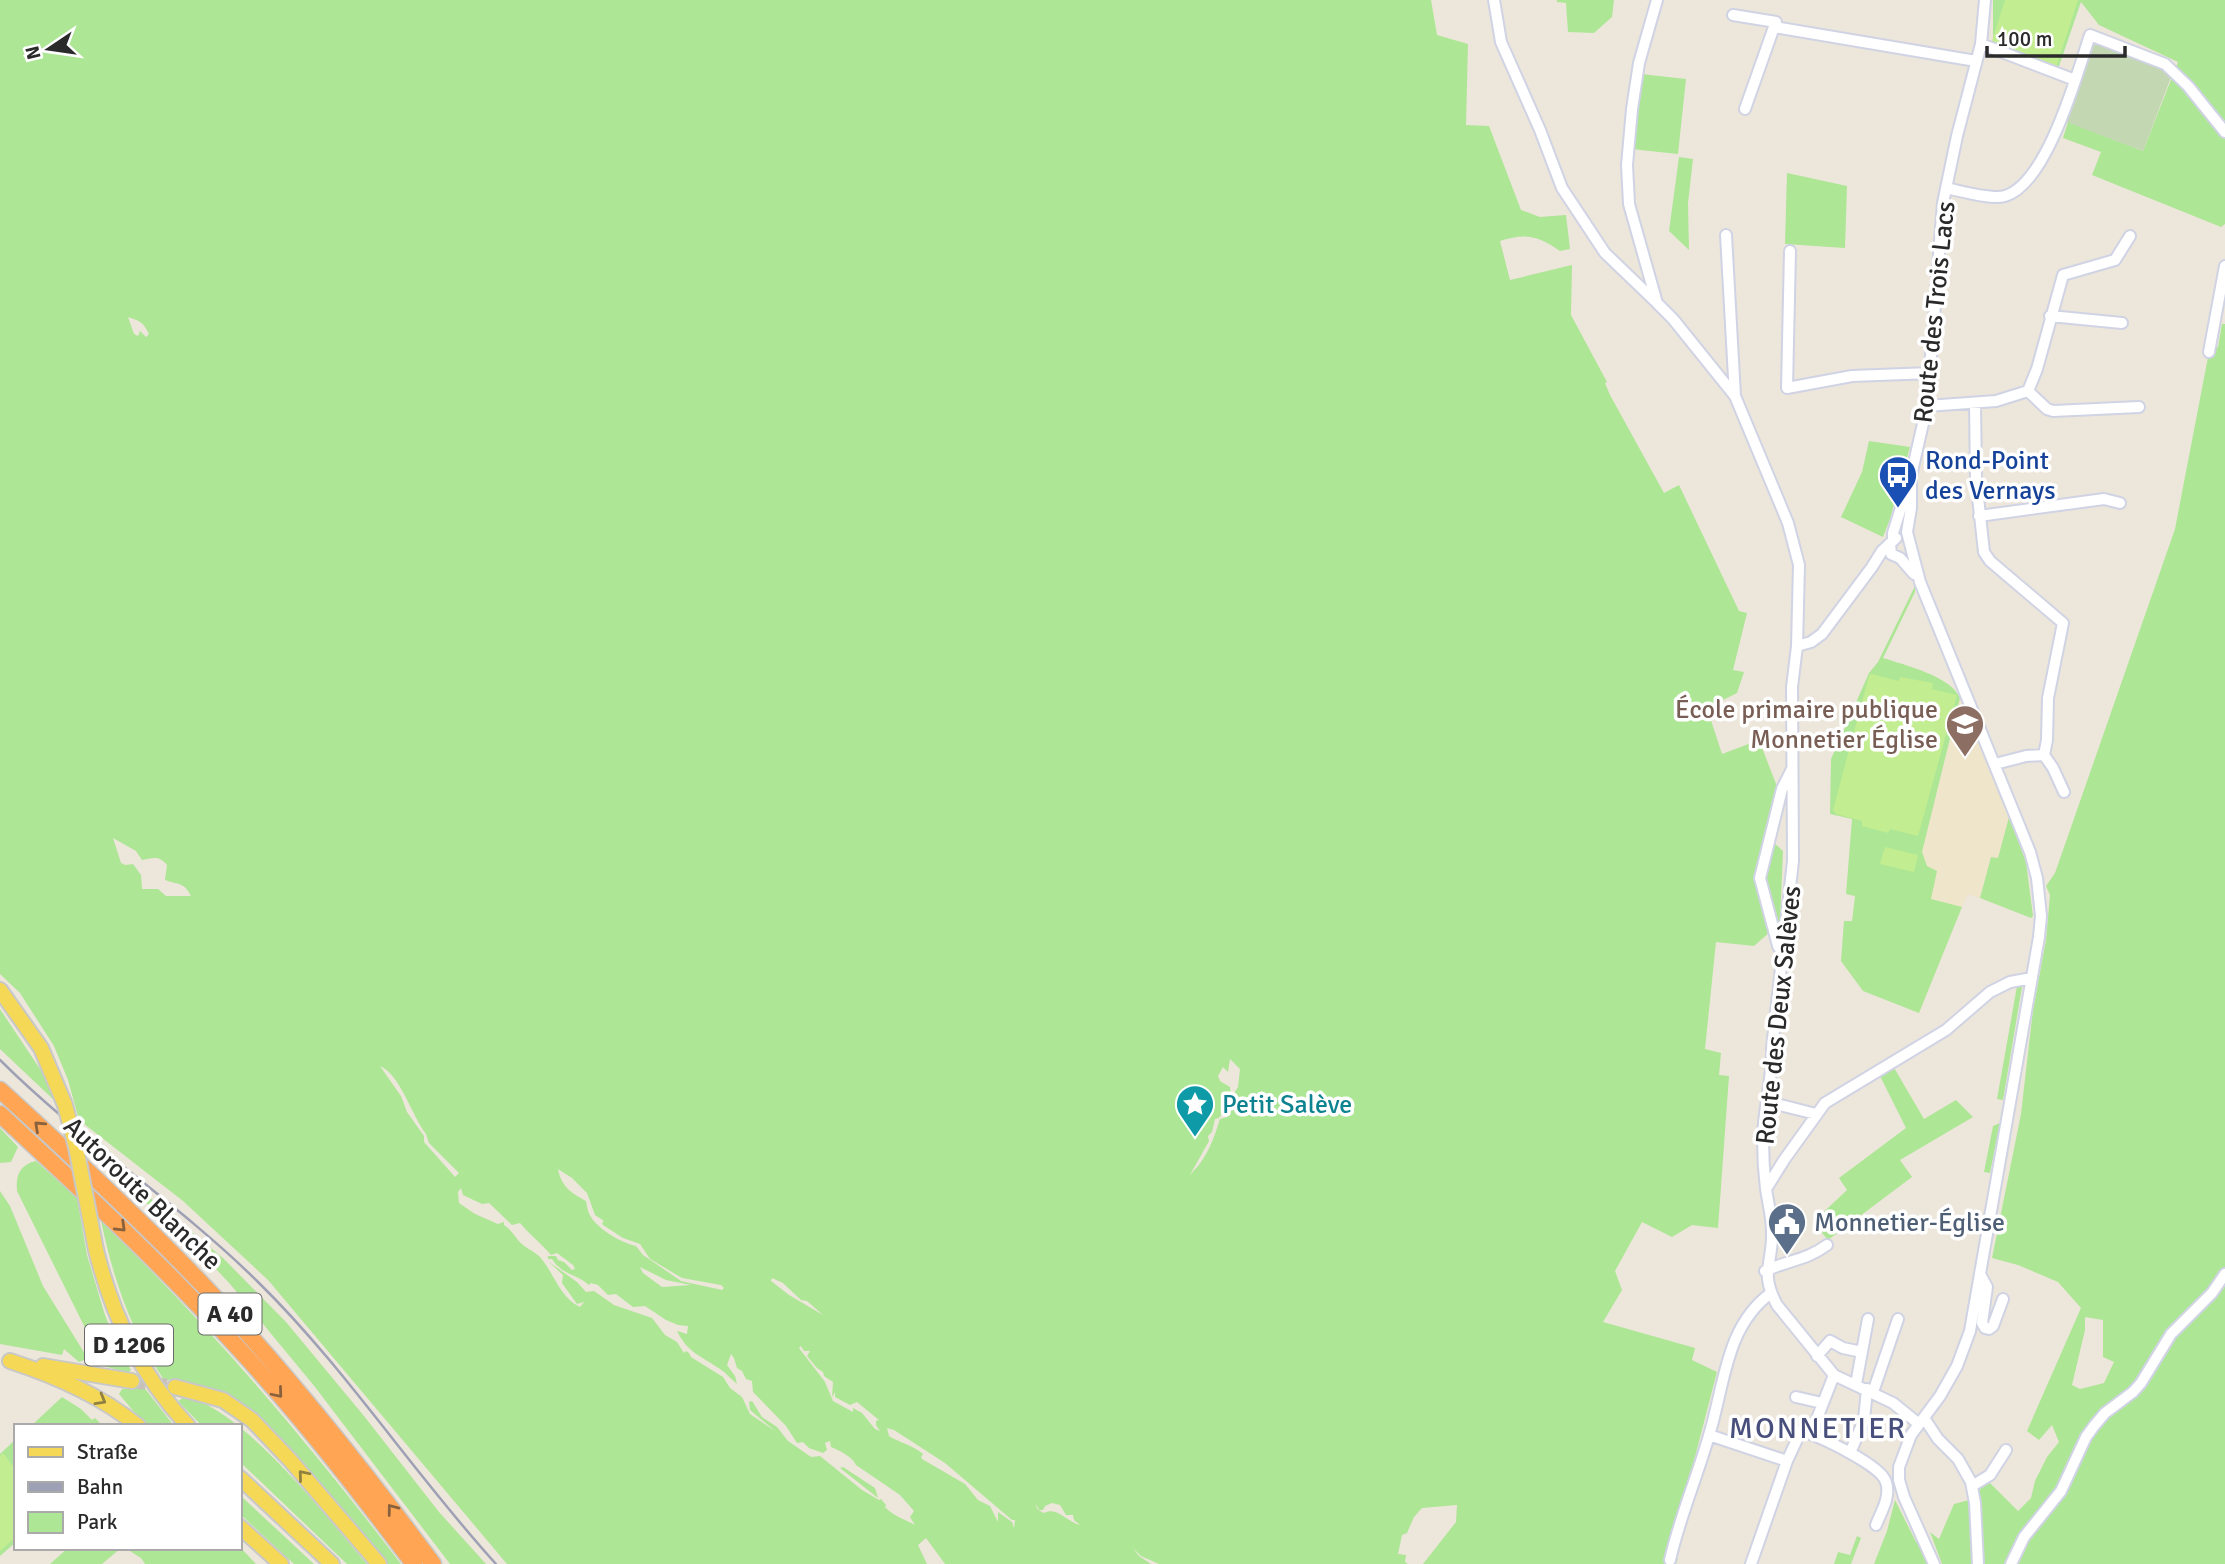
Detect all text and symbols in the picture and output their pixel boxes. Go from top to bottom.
north arrow [14,14,84,84]
scale bar [1987,14,2125,58]
text: 100 m [1997,26,2052,52]
text: N [20,43,47,62]
street label: Route des Trois Lacs [1907,200,1963,425]
place label: Rond-Point des Vernays [1925,445,2056,507]
bus stop icon: Rond-Point des Vernays [1877,454,1919,509]
place label: École primaire publique Monnetier Église [1675,694,1938,756]
school or university icon: École primaire publique Monnetier Église [1944,703,1986,758]
street label: Route des Deux Salèves [1750,884,1808,1146]
place icon: Petit Salève [1174,1083,1216,1138]
place label: Petit Salève [1222,1089,1352,1121]
street label: Autoroute Blanche [57,1110,228,1277]
one-way arrow [34,1122,47,1134]
public building icon: Monnetier-Église [1766,1201,1808,1256]
place label: Monnetier-Église [1814,1207,2005,1239]
one-way arrow [113,1219,126,1232]
road number: A 40 [198,1294,262,1334]
road number: D 1206 [85,1324,173,1366]
one-way arrow [270,1384,282,1397]
one-way arrow [93,1392,106,1405]
district label: MONNETIER [1729,1410,1907,1447]
legend [14,1424,242,1550]
text: Straße [77,1439,138,1465]
one-way arrow [299,1470,311,1483]
text: Bahn [77,1474,123,1500]
one-way arrow [387,1505,400,1517]
text: Park [77,1509,118,1535]

